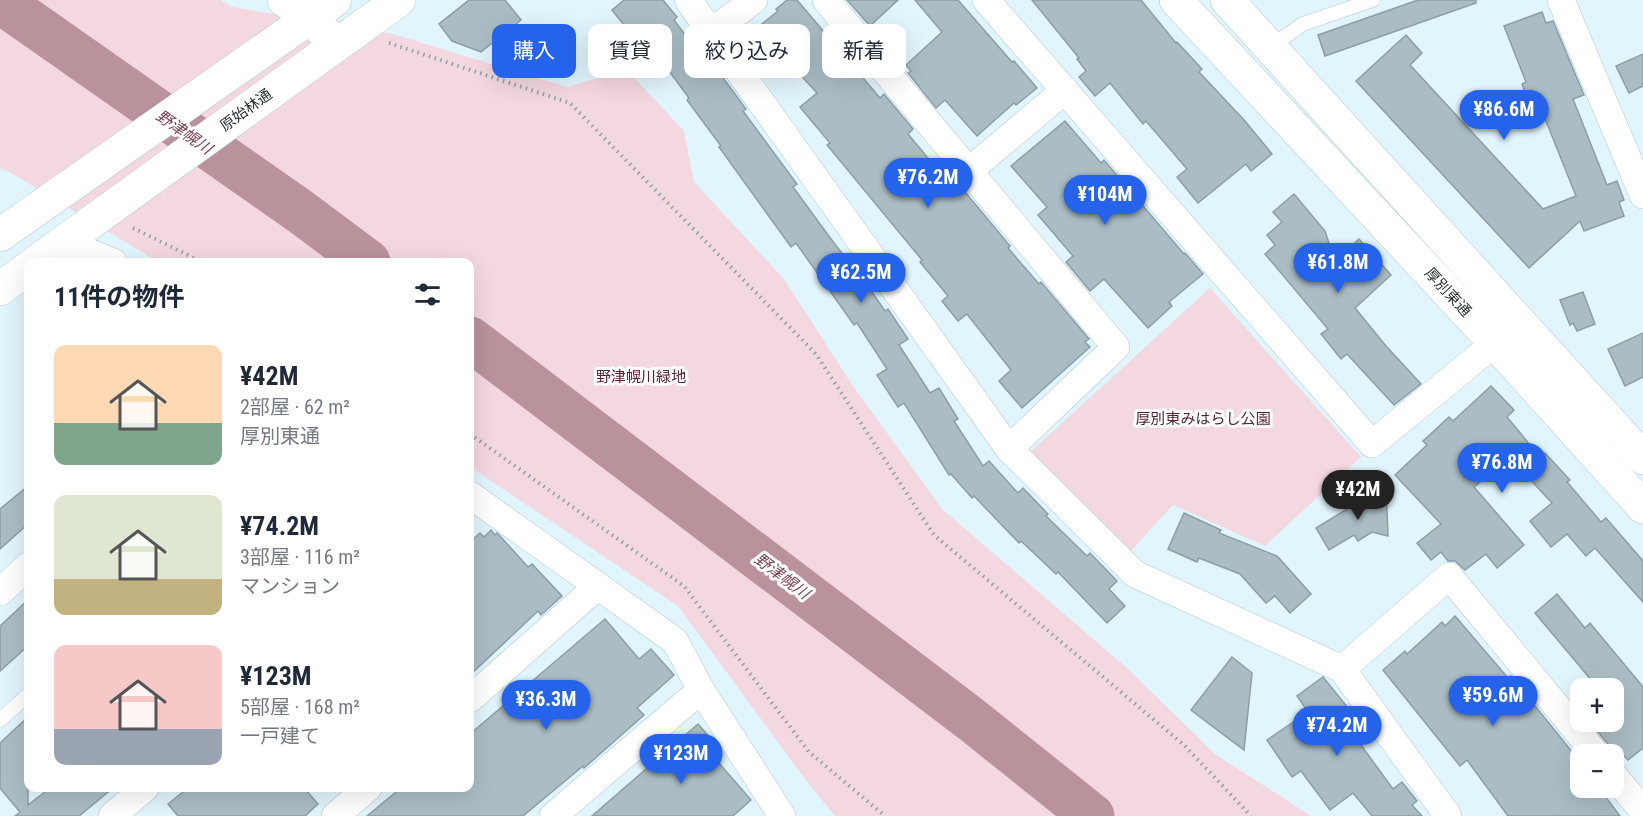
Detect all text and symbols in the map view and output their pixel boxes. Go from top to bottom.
chip: 購入 [492,24,576,78]
chip: 賃貸 [588,24,672,78]
chip: 絞り込み [684,24,810,78]
chip: 新着 [822,24,906,78]
street label: 原始林通 [216,85,276,135]
pin: ¥86.6M [1455,90,1553,141]
text: ¥86.6M [1474,97,1534,121]
water label: 野津幌川 [152,106,217,159]
pin: ¥76.2M [879,158,977,209]
text: ¥76.2M [898,165,958,189]
pin: ¥104M [1063,175,1147,226]
text: ¥104M [1078,182,1133,206]
pin: ¥61.8M [1289,243,1387,294]
text: ¥61.8M [1308,250,1368,274]
pin: ¥62.5M [812,253,910,304]
text: ¥62.5M [831,260,891,284]
street label: 厚別東通 [1421,264,1475,320]
icon: filters [411,278,444,311]
text: 11件の物件 [54,282,184,312]
text: ¥42M [240,361,298,391]
park label: 野津幌川緑地 [596,368,686,386]
icon: home [102,369,174,441]
text: 2部屋 · 62 m² [240,395,350,419]
park label: 厚別東みはらし公園 [1135,410,1271,428]
text: 厚別東通 [240,424,320,448]
pin: ¥76.8M [1453,443,1551,494]
text: ¥76.8M [1472,450,1532,474]
pin: ¥42M [1322,470,1394,521]
text: ¥42M [1336,477,1380,501]
text: ¥74.2M [240,511,319,541]
icon: home [102,519,174,591]
text: 3部屋 · 116 m² [240,545,360,569]
water label: 野津幌川 [751,549,815,604]
text: マンション [240,574,340,598]
text: ¥123M [240,661,312,691]
icon: home [102,669,174,741]
pin: ¥59.6M [1444,676,1542,727]
map controls [1570,678,1624,798]
button: + [1570,678,1624,732]
pin: ¥36.3M [497,680,595,731]
text: ¥59.6M [1463,683,1523,707]
text: ¥36.3M [516,687,576,711]
text: 5部屋 · 168 m² [240,695,360,719]
pin: ¥74.2M [1288,706,1386,757]
text: ¥74.2M [1307,713,1367,737]
text: 一戸建て [240,724,320,748]
pin: ¥123M [639,734,723,785]
text: ¥123M [654,741,709,765]
button: − [1570,744,1624,798]

